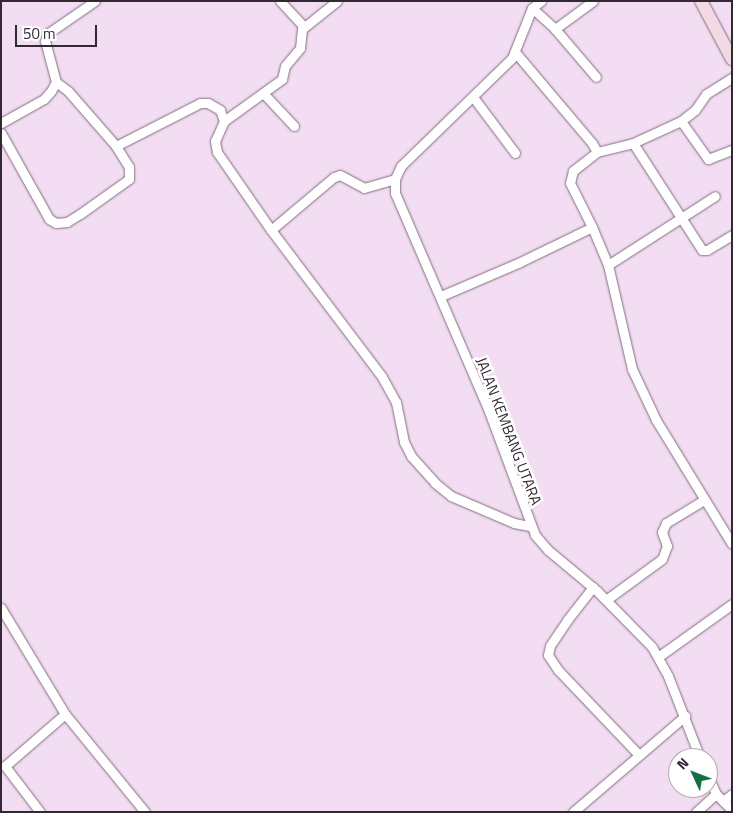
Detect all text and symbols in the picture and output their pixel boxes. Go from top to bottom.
scale bar [18,15,100,47]
text: 50 m [23,22,56,45]
street label: JALAN KEMBANG UTARA [472,355,546,507]
north arrow [668,748,718,798]
text: N [671,752,693,774]

